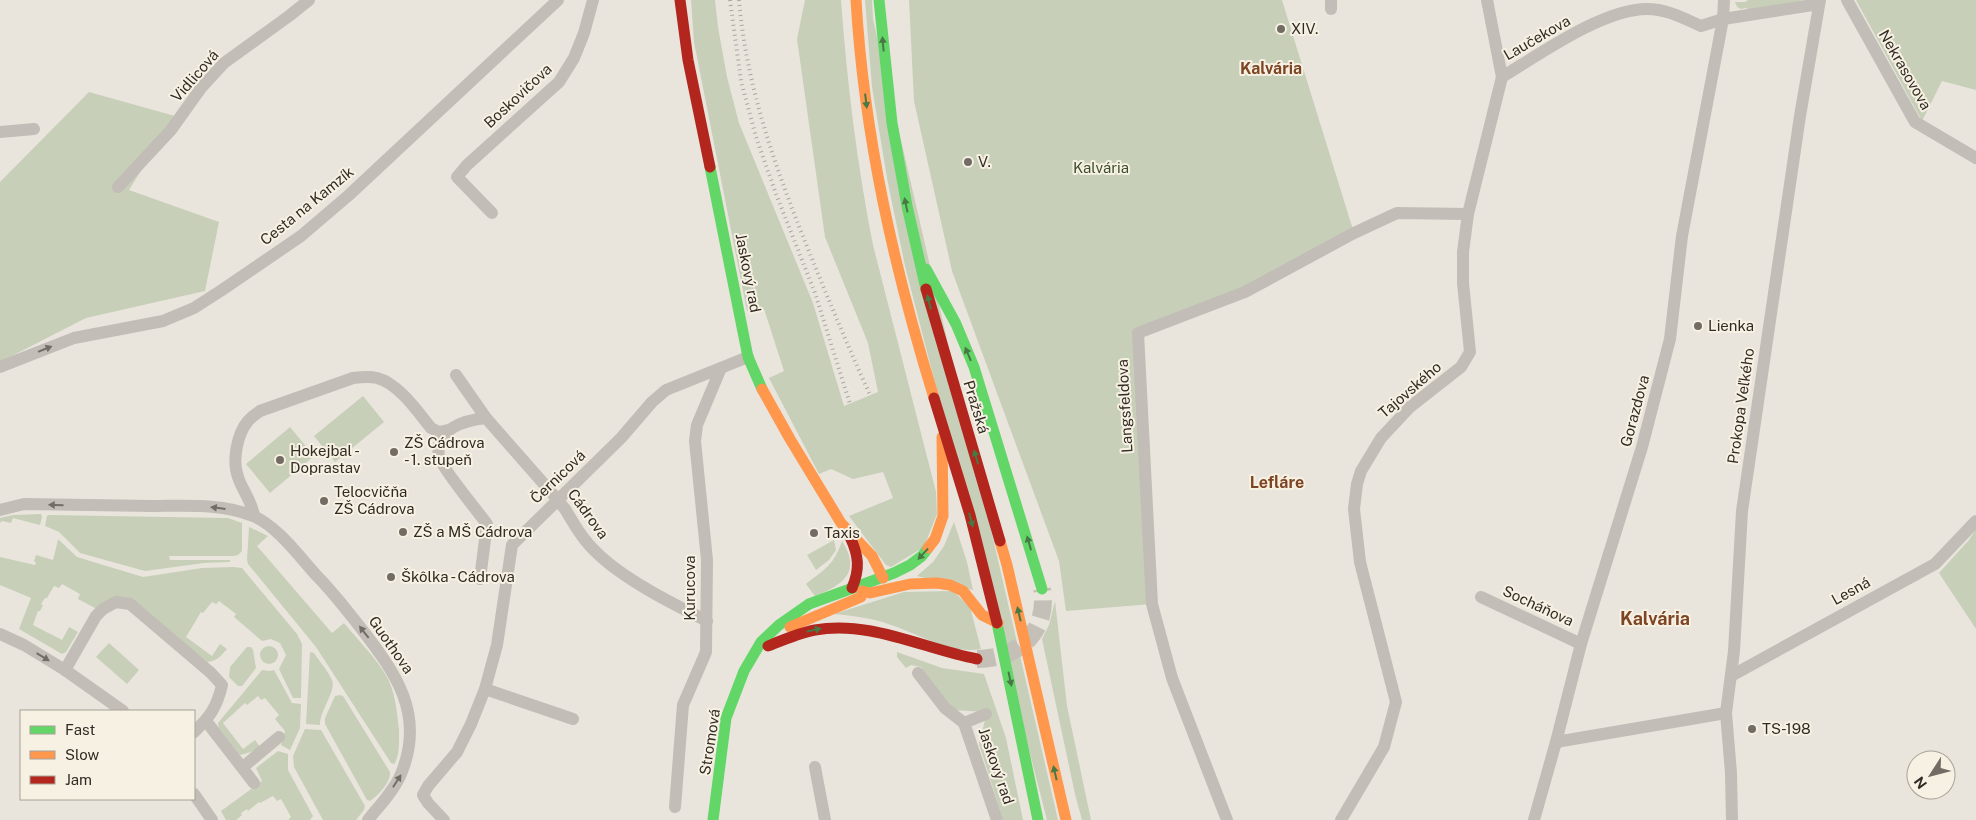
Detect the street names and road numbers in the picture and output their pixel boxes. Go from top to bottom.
street label: Laučekova [1500,12,1573,63]
street label: Nekrasovova [1876,27,1935,113]
street label: Vidlicová [167,46,222,105]
street label: Boskovičova [480,60,555,131]
street label: Cesta na Kamzík [257,163,357,248]
street label: Jaskový rad [732,232,764,314]
street label: Prokopa Veľkého [1724,347,1757,465]
street label: Tajovského [1375,358,1444,421]
street label: Langsfeldova [1114,359,1135,453]
street label: Gorazdova [1617,373,1652,449]
street label: Pražská [960,378,993,436]
street label: Černicová [527,447,588,507]
street label: Cádrova [565,486,612,542]
street label: Kurucova [681,555,698,621]
street label: Lesná [1829,573,1873,608]
street label: Socháňova [1500,582,1576,629]
street label: Guothova [365,613,417,677]
street label: Stromová [696,708,723,776]
street label: Jaskový rad [975,725,1018,807]

